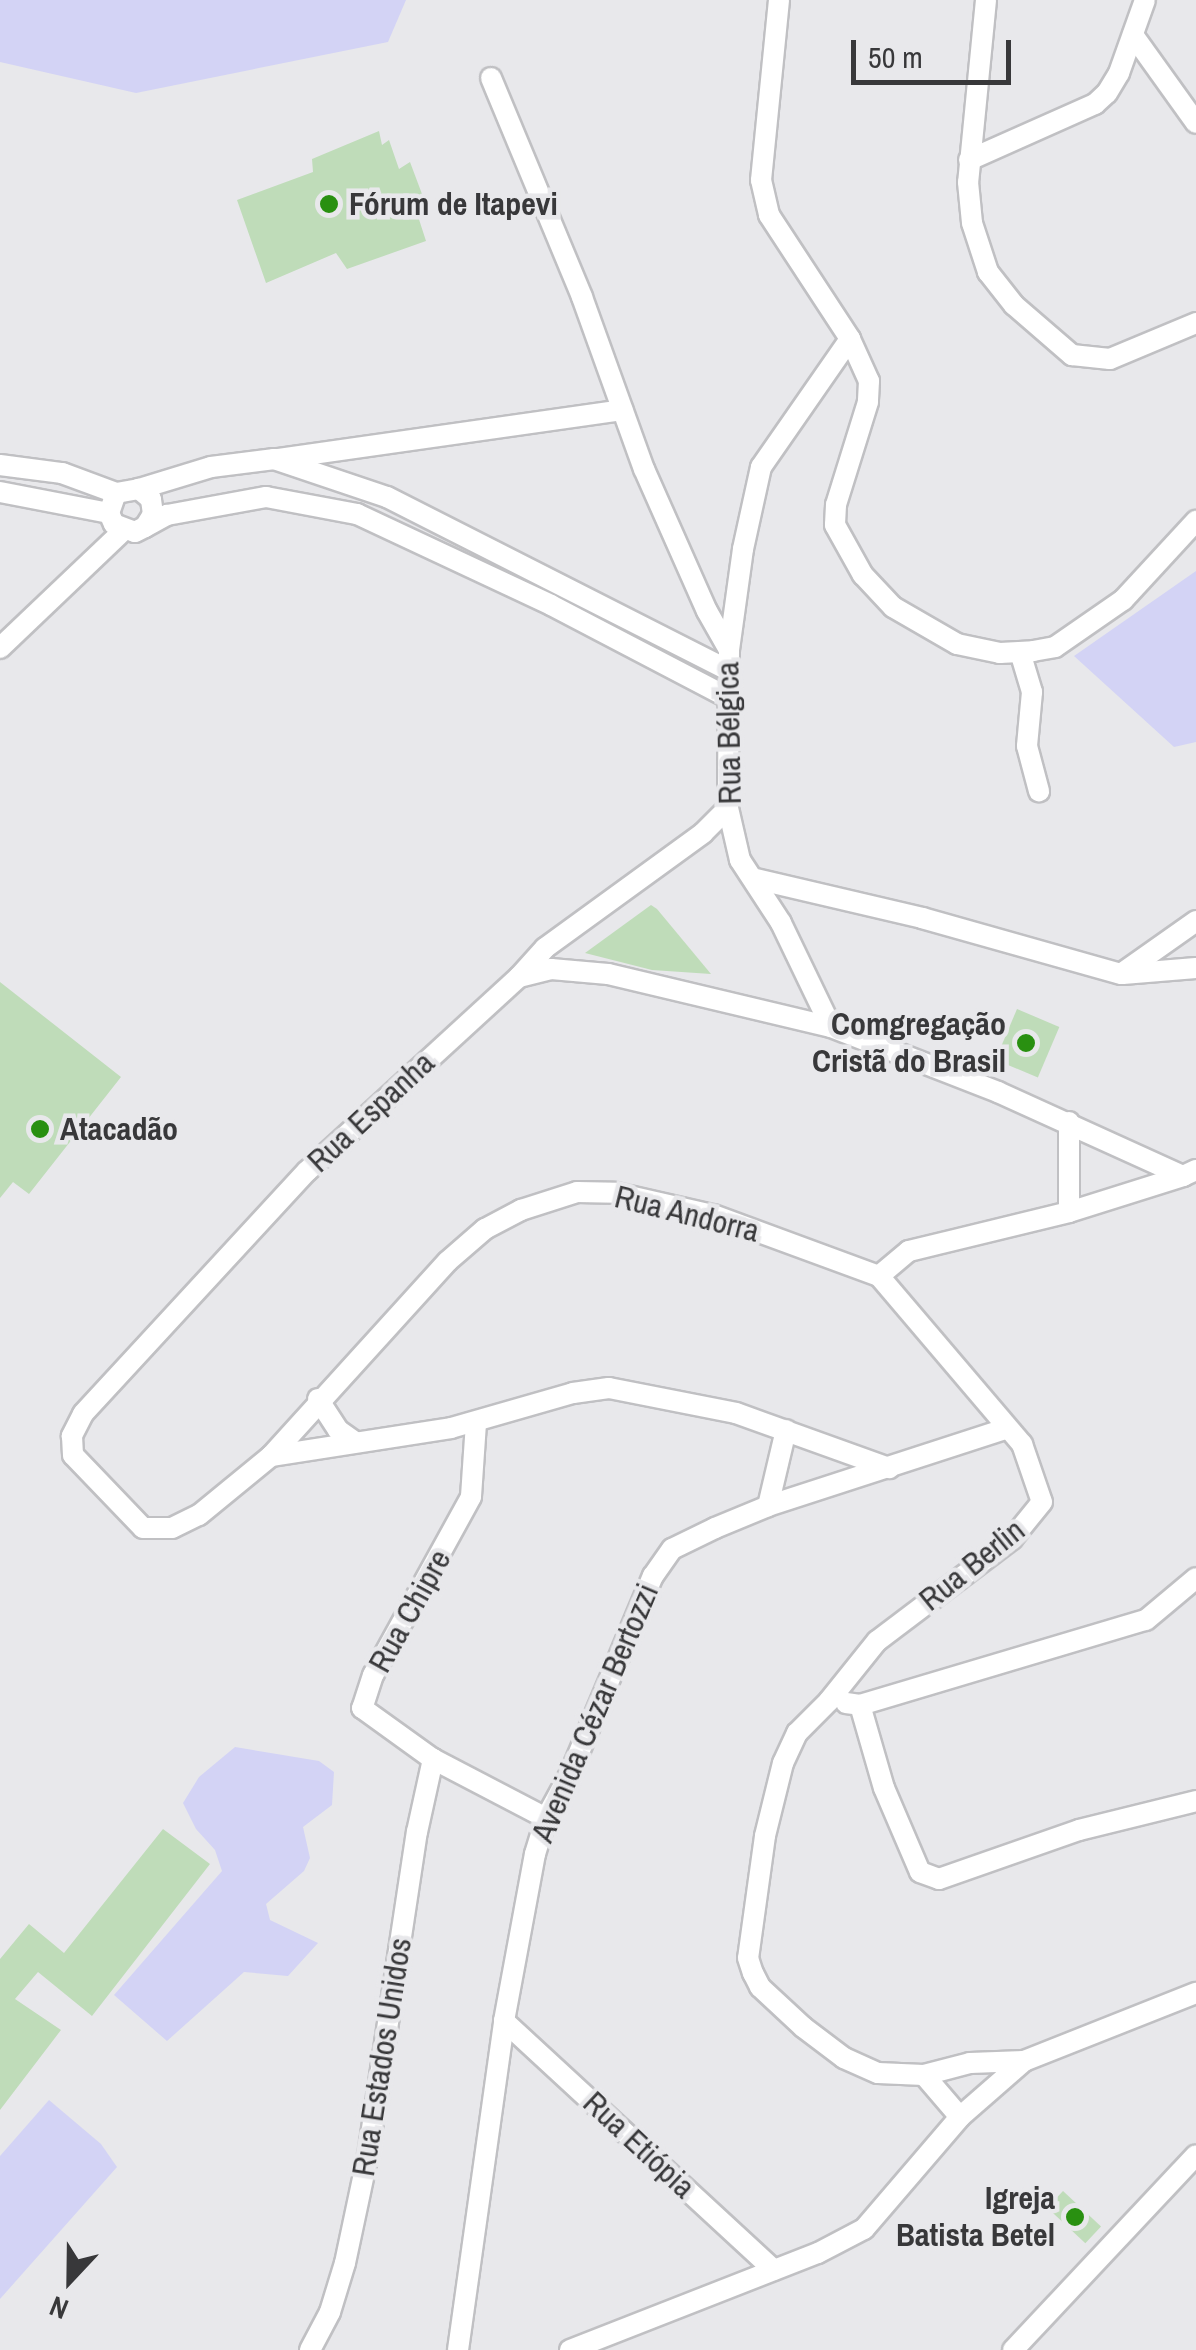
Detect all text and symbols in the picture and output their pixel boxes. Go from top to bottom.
scale bar [856,20,1016,82]
text: 50 m [868,37,923,77]
place label: Fórum de Itapevi [349,185,558,223]
marker: Fórum de Itapevi [318,193,340,215]
street label: Rua Bélgica [709,661,749,805]
place label: Comgregação Cristã do Brasil [812,1006,1006,1081]
marker: Comgregação Cristã do Brasil [1015,1032,1037,1054]
street label: Rua Espanha [300,1044,442,1180]
place label: Atacadão [60,1110,178,1148]
marker: Atacadão [29,1118,51,1140]
street label: Rua Andorra [610,1177,764,1251]
street label: Rua Berlin [912,1511,1032,1619]
street label: Rua Chipre [361,1543,459,1679]
street label: Avenida Cézar Bertozzi [523,1578,667,1848]
street label: Rua Estados Unidos [344,1935,420,2179]
street label: Rua Etiópia [575,2084,703,2206]
place label: Igreja Batista Betel [896,2180,1055,2255]
marker: Igreja Batista Betel [1064,2206,1086,2228]
north arrow [20,2230,120,2330]
text: N [44,2287,74,2329]

